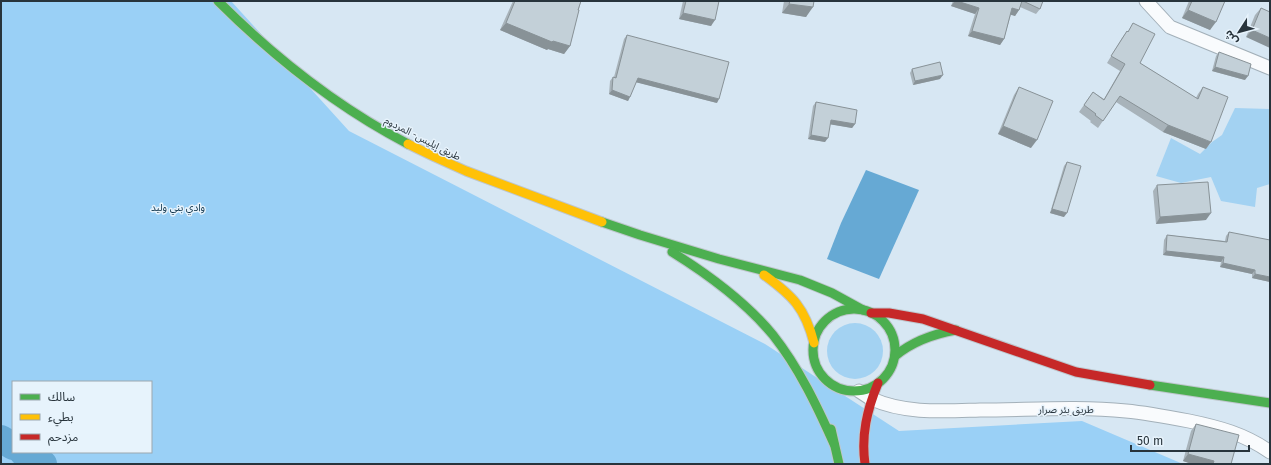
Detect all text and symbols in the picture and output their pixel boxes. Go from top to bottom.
north arrow [1219,12,1259,52]
text: ش [1222,28,1241,48]
street label: طريق إيليس- المردوم [381,114,463,165]
park label: وادي بني وليد [151,202,205,215]
legend [12,381,152,453]
text: سالك [48,390,75,404]
street label: طريق بئر صرار [1037,404,1094,416]
text: بطيء [48,410,74,427]
scale bar [1131,427,1249,453]
text: مزدحم [48,430,78,446]
text: 50 m [1137,434,1163,448]

